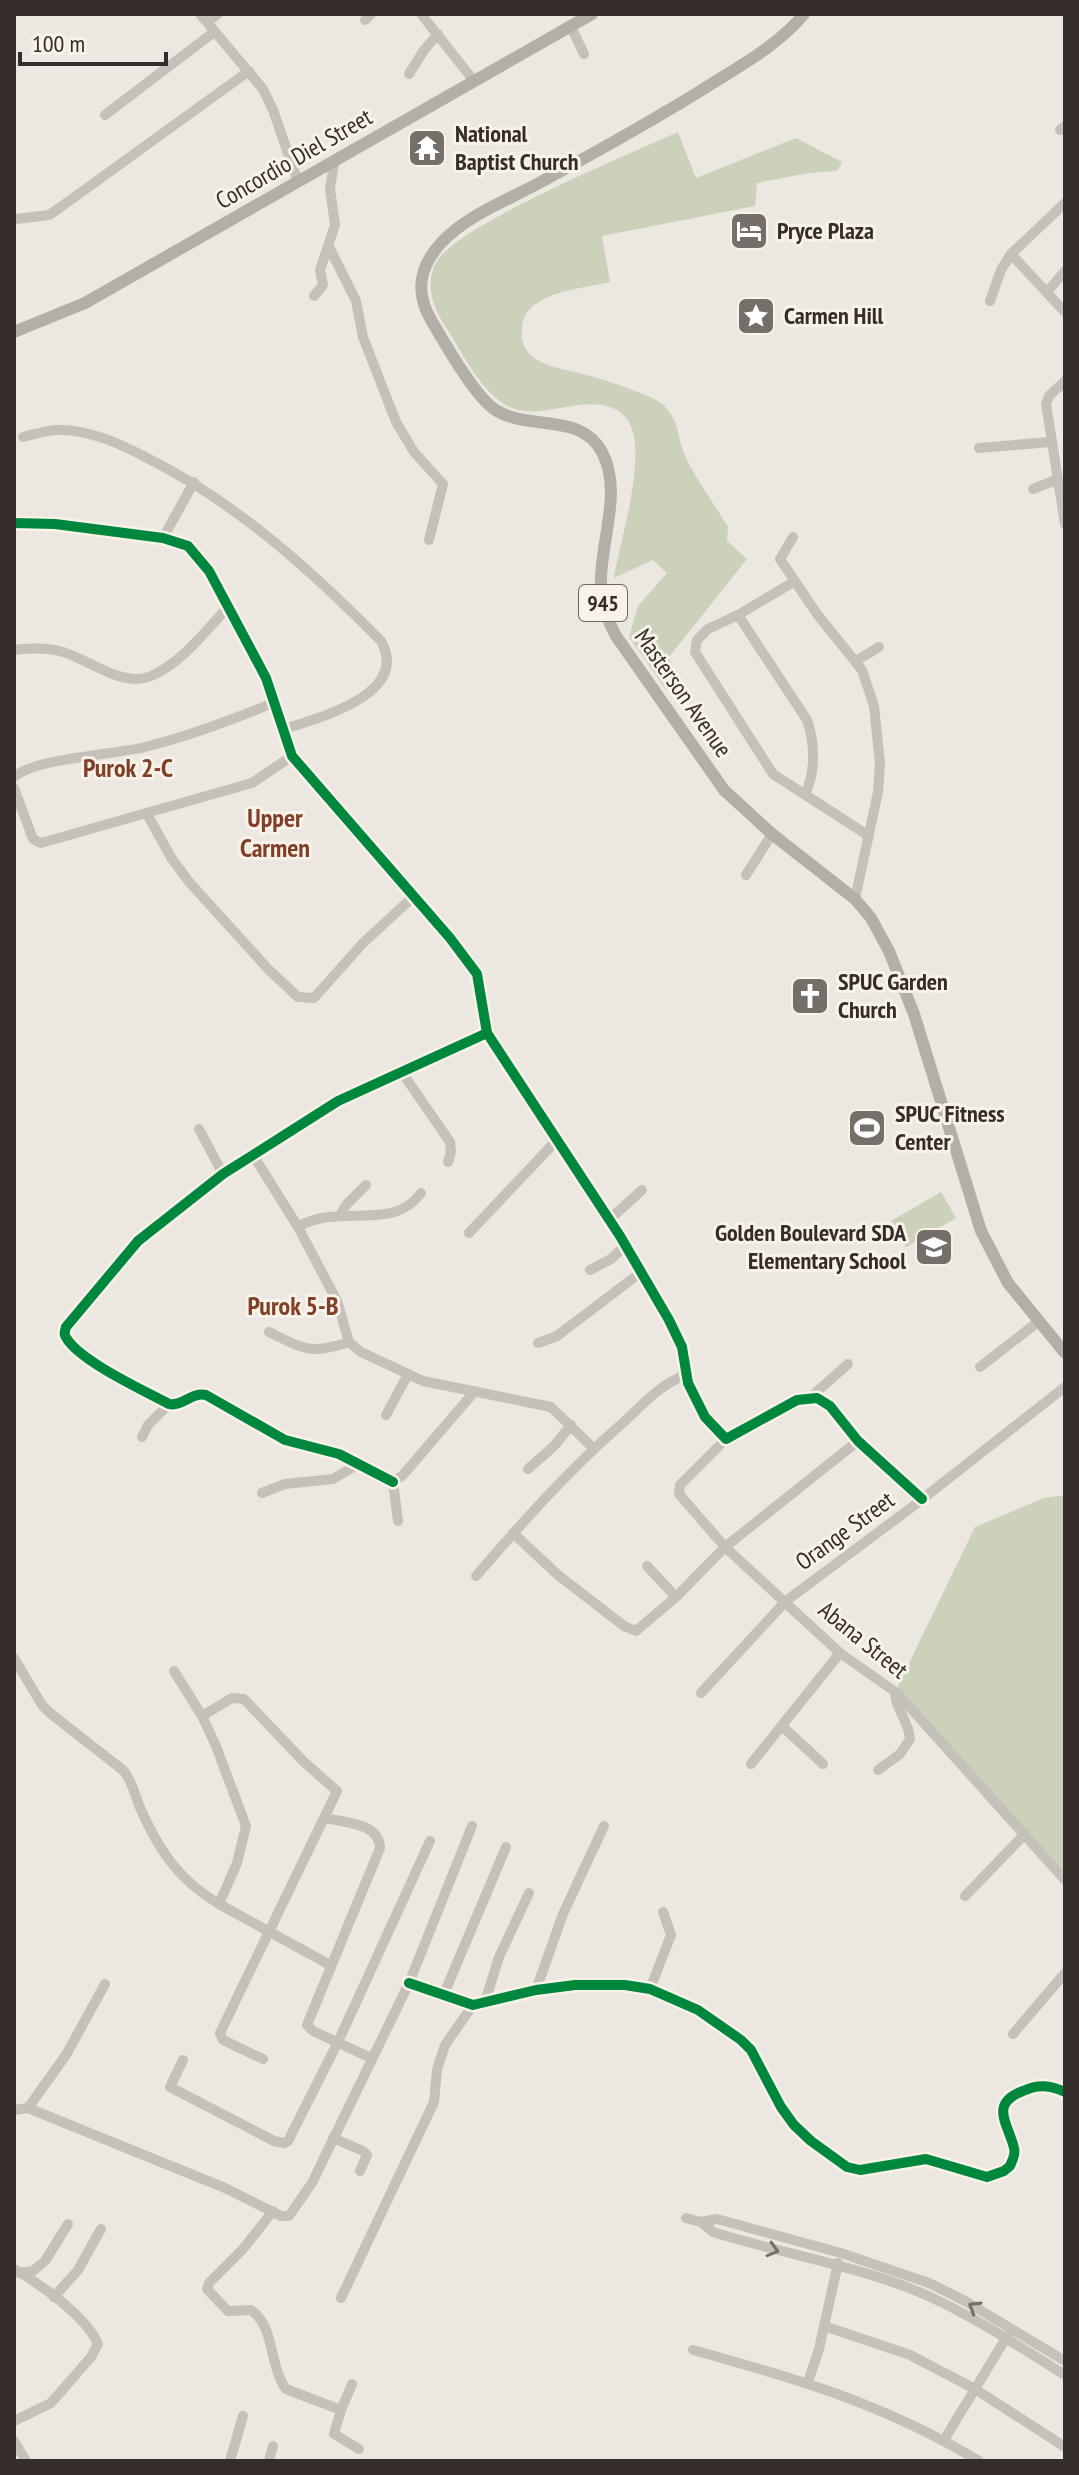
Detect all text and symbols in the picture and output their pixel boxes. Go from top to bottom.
scale bar [20,16,166,66]
text: 100 m [32,28,85,59]
street label: Concordio Diel Street [210,101,378,216]
place label: National Baptist Church [455,118,578,177]
temple icon: National Baptist Church [406,127,448,169]
hotel icon: Pryce Plaza [728,210,770,252]
place label: Pryce Plaza [777,215,874,246]
place icon: Carmen Hill [735,295,777,337]
place label: Carmen Hill [784,300,884,331]
road number: 945 [579,585,627,621]
street label: Masterson Avenue [628,622,739,763]
district label: Purok 2-C [83,751,173,784]
district label: Upper Carmen [240,801,310,864]
place label: SPUC Garden Church [838,966,948,1025]
church icon: SPUC Garden Church [789,975,831,1017]
place label: SPUC Fitness Center [895,1098,1005,1157]
sports icon: SPUC Fitness Center [846,1107,888,1149]
place label: Golden Boulevard SDA Elementary School [715,1217,907,1276]
school or university icon: Golden Boulevard SDA Elementary School [913,1226,955,1268]
district label: Purok 5-B [248,1289,339,1322]
street label: Orange Street [789,1484,901,1577]
street label: Abana Street [812,1594,915,1685]
one-way arrow [765,2241,779,2258]
one-way arrow [968,2301,983,2316]

